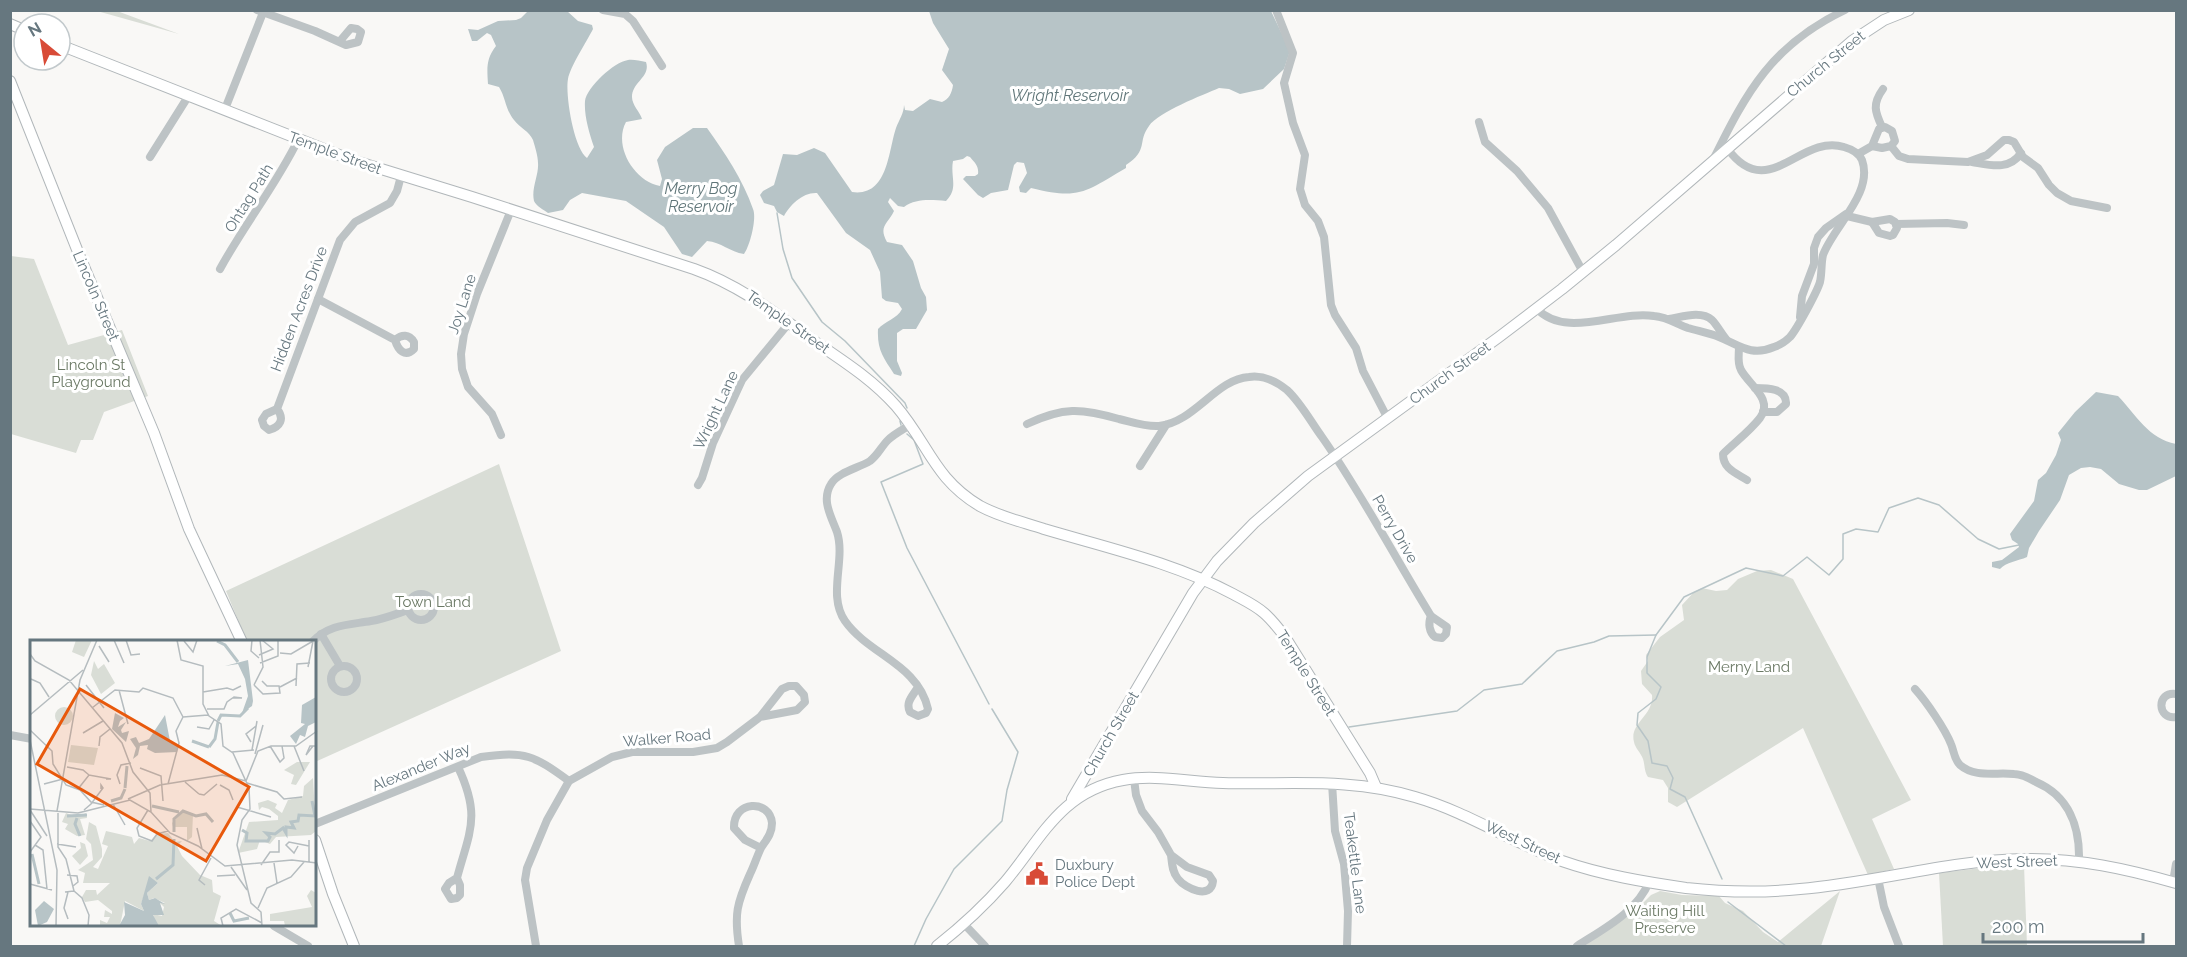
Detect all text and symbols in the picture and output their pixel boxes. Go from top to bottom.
north arrow [12,12,72,72]
text: N [25,18,45,41]
street label: Church Street [1783,27,1869,101]
water label: Wright Reservoir [1011,86,1129,105]
street label: Temple Street [286,128,384,178]
street label: Ohtag Path [221,160,277,236]
water label: Merry Bog Reservoir [664,179,738,216]
street label: Hidden Acres Drive [267,244,331,374]
street label: Lincoln Street [69,248,123,344]
street label: Joy Lane [444,272,480,336]
street label: Temple Street [743,287,833,357]
street label: Church Street [1406,338,1494,408]
park label: Lincoln St Playground [51,356,131,391]
street label: Wright Lane [690,368,742,452]
street label: Perry Drive [1368,492,1422,567]
park label: Town Land [395,593,471,611]
street label: Temple Street [1273,627,1339,719]
inset map [30,640,316,927]
park label: Merny Land [1708,658,1790,676]
street label: Church Street [1079,688,1143,780]
street label: Walker Road [622,725,712,751]
street label: Alexander Way [369,739,473,795]
street label: Teakettle Lane [1340,811,1370,915]
street label: West Street [1482,817,1564,867]
street label: West Street [1976,852,2058,872]
place label: Duxbury Police Dept [1055,856,1135,891]
public building icon: Duxbury Police Dept [1024,861,1050,887]
park label: Waiting Hill Preserve [1626,902,1705,937]
scale bar [1983,906,2144,944]
text: 200 m [1992,916,2045,937]

